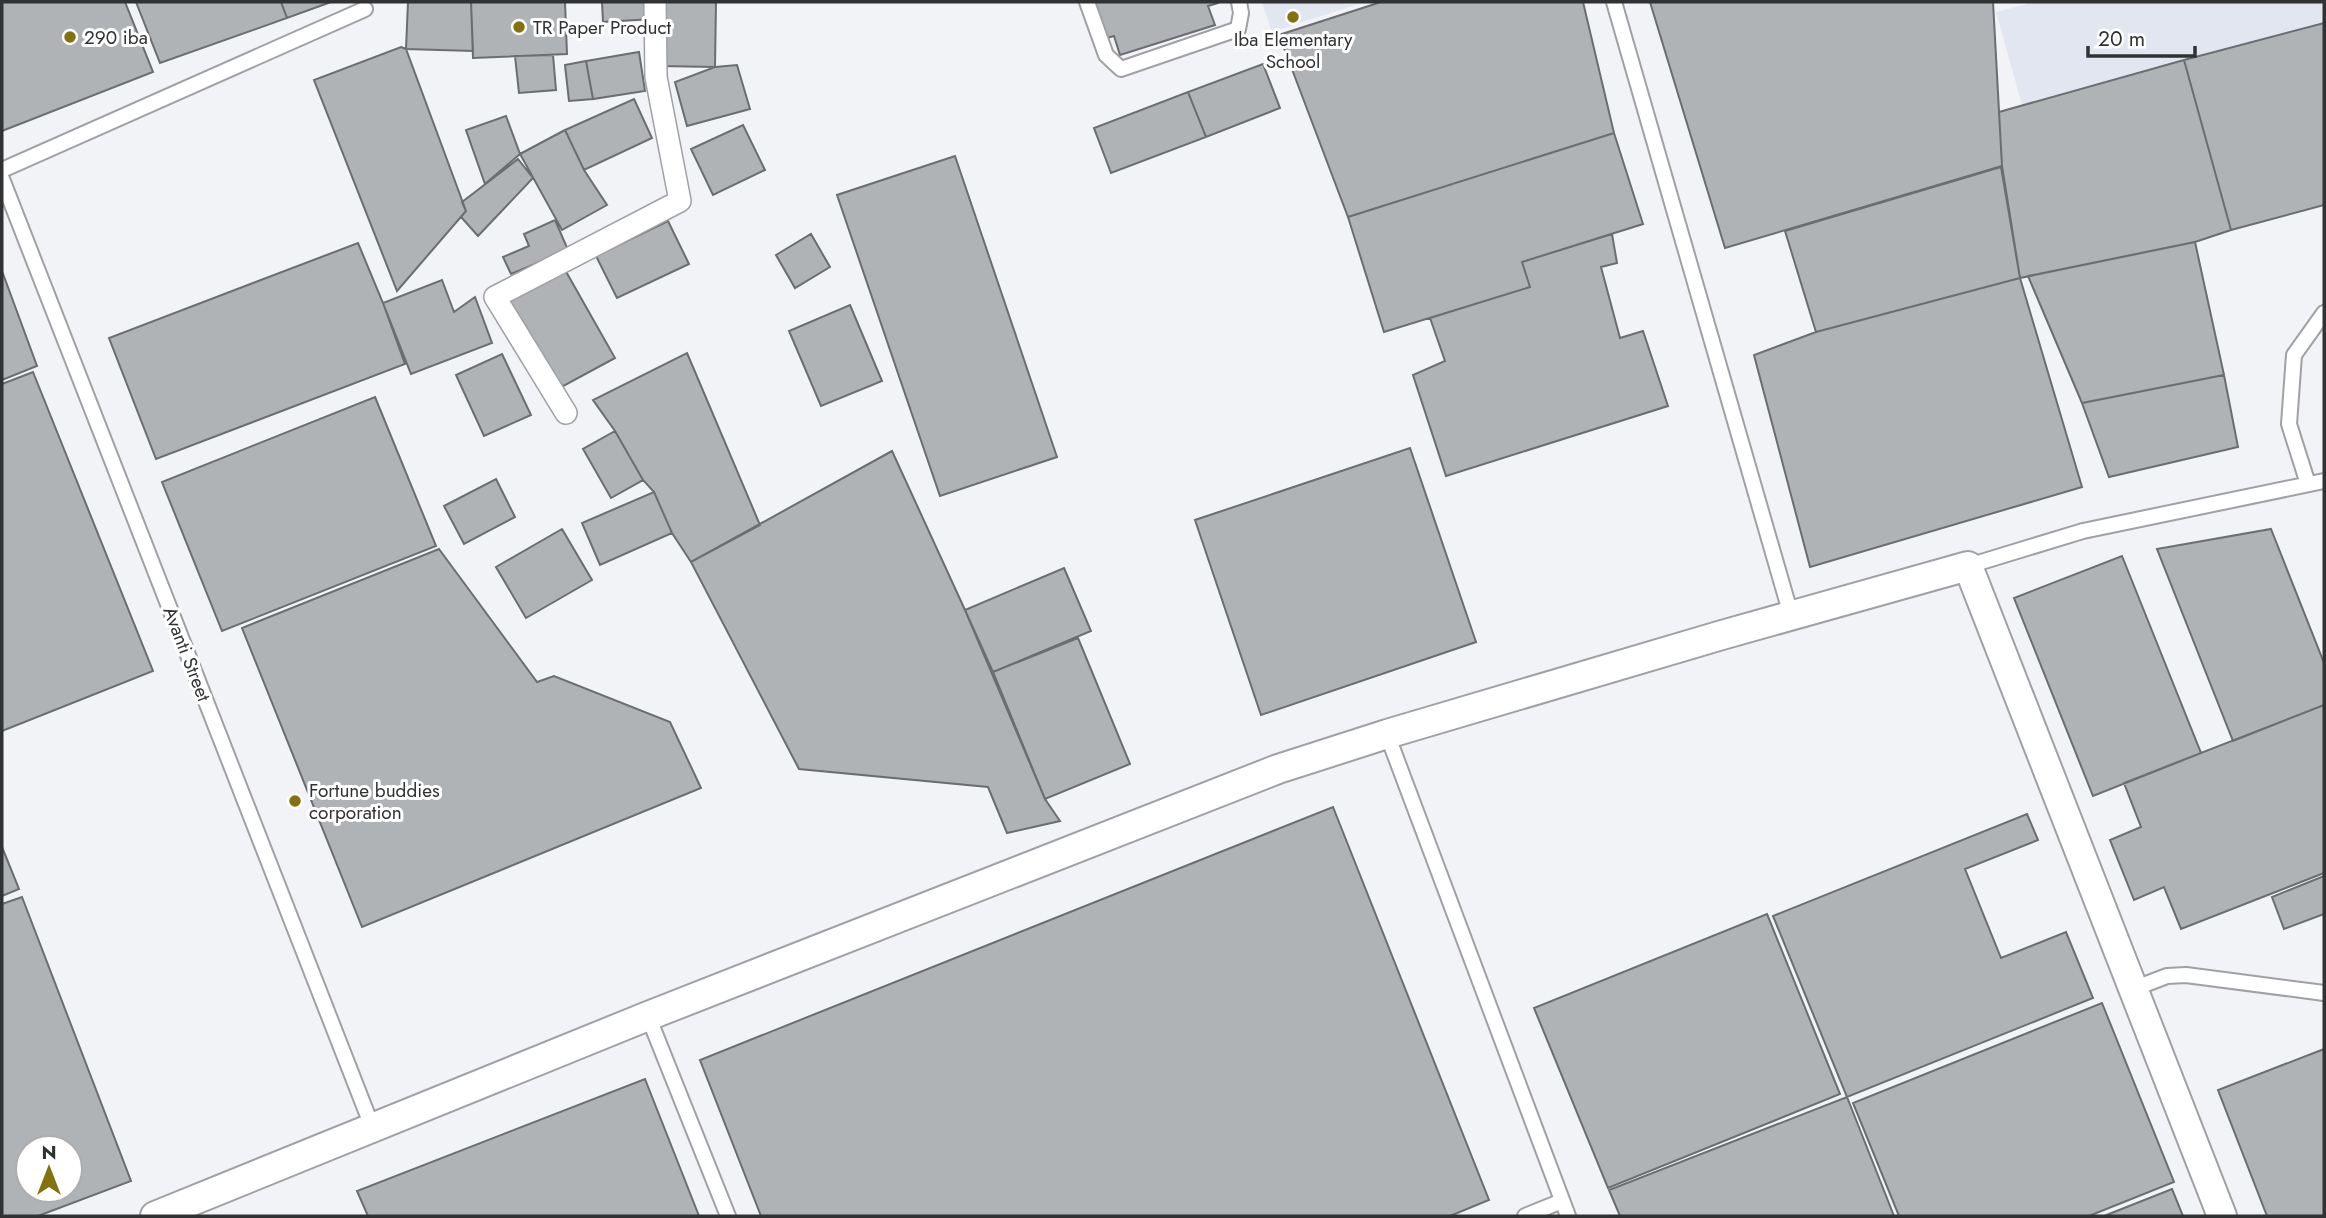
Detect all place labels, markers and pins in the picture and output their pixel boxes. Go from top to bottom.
marker: Iba Elementary School [1285,9,1301,25]
place label: TR Paper Product [533,14,672,41]
marker: TR Paper Product [511,19,527,35]
place label: 290 iba [84,24,148,51]
place label: Iba Elementary School [1234,26,1353,75]
marker: 290 iba [62,29,78,45]
place label: Fortune buddies corporation [309,777,440,826]
marker: Fortune buddies corporation [287,793,303,809]

